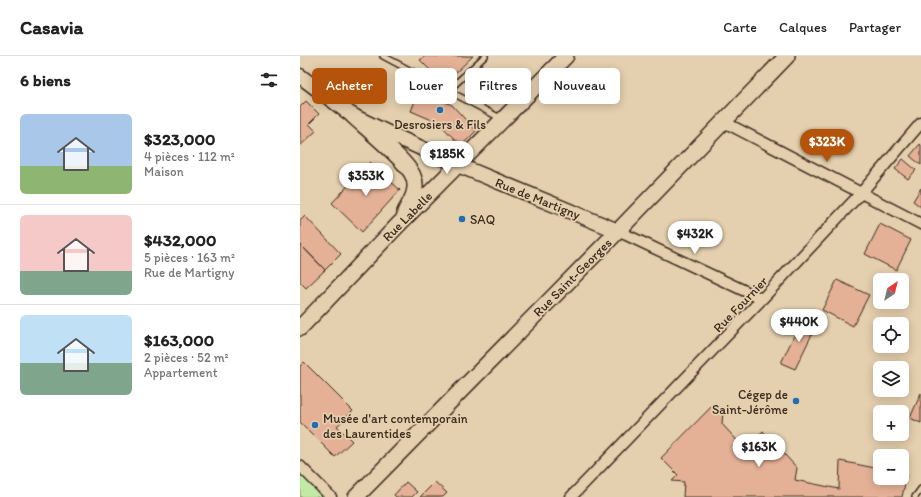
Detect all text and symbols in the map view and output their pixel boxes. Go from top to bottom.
text: Casavia [20,16,83,39]
text: Carte [723,19,757,36]
text: Calques [779,19,827,36]
text: Partager [849,19,901,36]
chip: Acheter [312,68,387,104]
chip: Louer [395,68,457,104]
chip: Filtres [465,68,531,104]
chip: Nouveau [539,68,620,104]
icon: filters [258,69,280,91]
text: 6 biens [20,70,71,90]
marker: Desrosiers & Fils [435,105,445,115]
place label: Desrosiers & Fils [394,117,486,132]
text: $323,000 [144,129,216,149]
pin: $323K [799,129,855,163]
icon: home [52,130,100,178]
text: $323K [809,134,845,149]
pin: $185K [419,141,475,175]
text: $185K [430,146,464,161]
text: 4 pièces · 112 m² [144,149,235,164]
pin: $353K [338,163,394,197]
text: Maison [144,164,184,179]
text: $353K [348,168,384,183]
street label: Rue de Martigny [493,175,583,222]
street label: Rue Labelle [379,188,435,244]
place label: SAQ [470,212,495,227]
marker: SAQ [457,214,467,224]
pin: $432K [667,221,723,255]
text: $432K [677,226,713,241]
text: $432,000 [144,230,217,250]
icon: home [52,231,100,279]
street label: Rue Saint-Georges [530,235,615,320]
text: 5 pièces · 163 m² [144,250,235,265]
text: Rue de Martigny [144,265,234,280]
street label: Rue Fournier [710,273,771,335]
north arrow [873,273,909,309]
map controls [873,273,909,485]
pin: $440K [771,309,827,343]
text: $440K [780,314,818,329]
button: locate [873,317,909,353]
text: $163,000 [144,330,214,350]
icon: home [52,331,100,379]
text: 2 pièces · 52 m² [144,350,229,365]
button: layers [873,361,909,397]
text: Appartement [144,365,218,380]
place label: Cégep de Saint-Jérôme [712,387,788,417]
marker: Cégep de Saint-Jérôme [791,396,801,406]
button: + [873,405,909,441]
place label: Musée d'art contemporain des Laurentides [323,411,468,441]
marker: Musée d'art contemporain des Laurentides [310,420,320,430]
pin: $163K [731,434,787,468]
text: $163K [742,439,776,454]
button: − [873,449,909,485]

